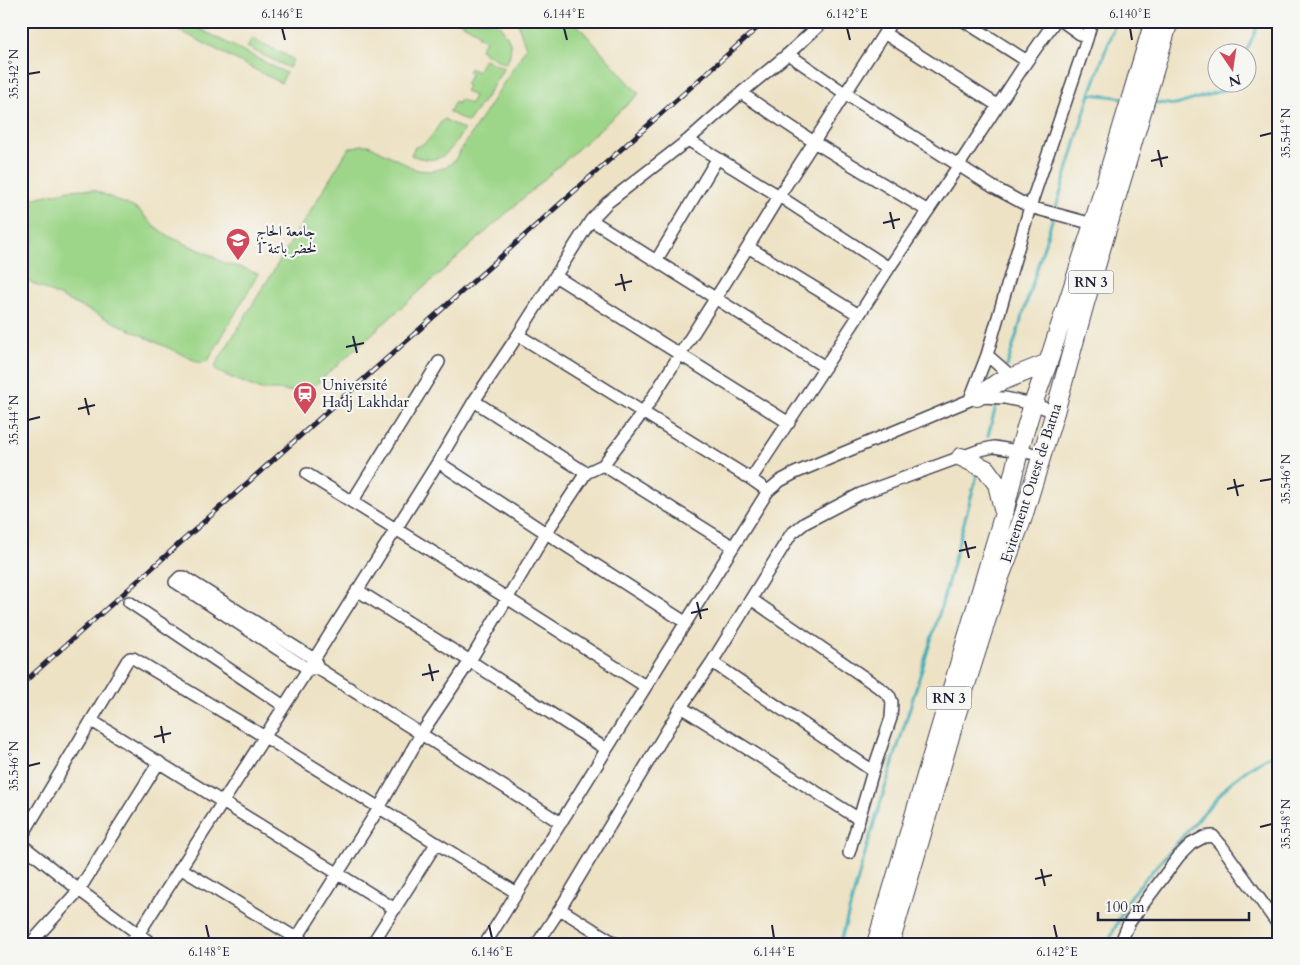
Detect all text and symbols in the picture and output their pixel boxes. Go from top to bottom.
text: 6.146°E [261,6,303,22]
text: 6.144°E [543,6,585,22]
text: 6.142°E [826,6,868,22]
text: 6.140°E [1109,6,1151,22]
north arrow [1208,42,1258,92]
text: 35.542°N [6,48,22,99]
text: N [1227,70,1243,91]
text: 35.544°N [1278,107,1294,158]
place label: جامعة الحاج لخضر باتنة 1 [256,221,316,258]
school or university icon: جامعة الحاج لخضر باتنة 1 [225,227,251,261]
road number: RN 3 [1068,270,1114,294]
place label: Université Hadj Lakhdar [322,375,410,412]
station icon: Université Hadj Lakhdar [292,381,318,415]
text: 35.544°N [6,394,22,445]
street label: Evitement Ouest de Batna [996,400,1066,565]
text: 35.546°N [1278,453,1294,504]
road number: RN 3 [926,686,972,710]
text: 35.546°N [6,740,22,791]
text: 35.548°N [1278,798,1294,849]
scale bar [1098,890,1249,922]
text: 100 m [1105,897,1145,917]
text: 6.148°E [188,944,230,960]
text: 6.146°E [471,944,513,960]
text: 6.144°E [753,944,795,960]
text: 6.142°E [1036,944,1078,960]

